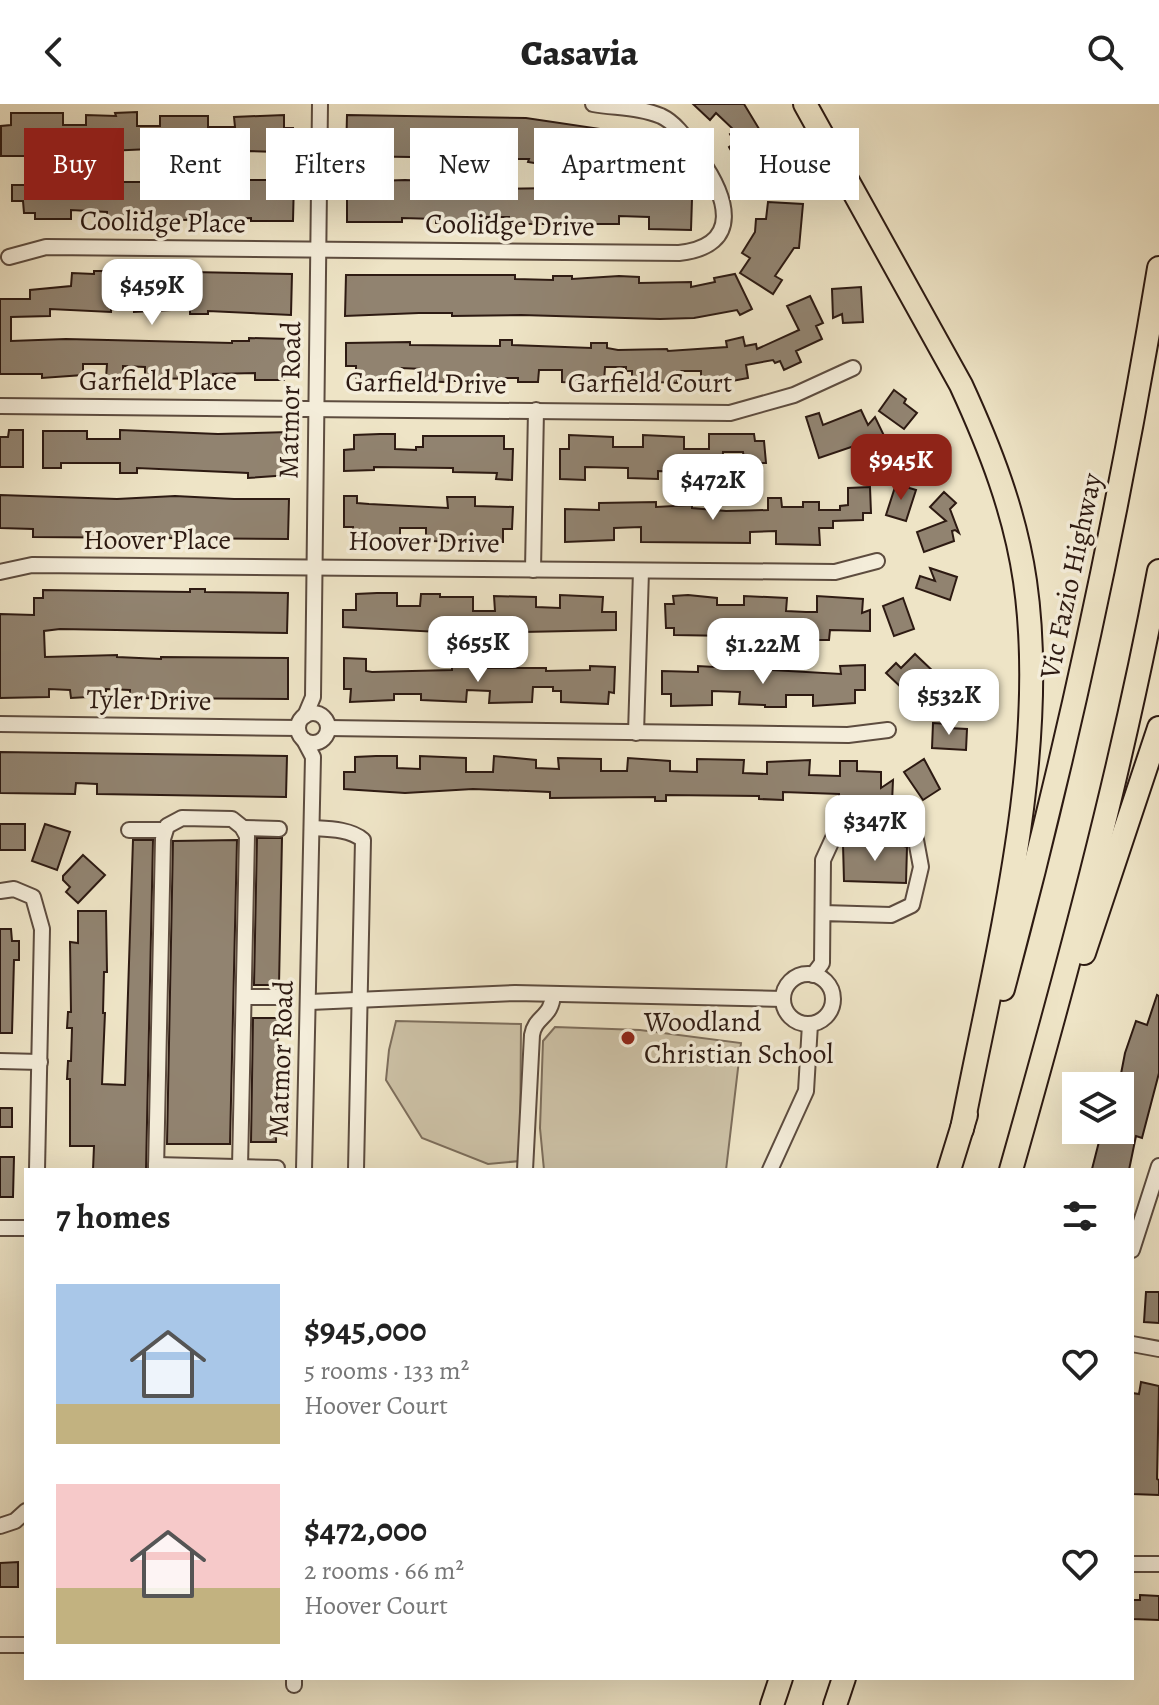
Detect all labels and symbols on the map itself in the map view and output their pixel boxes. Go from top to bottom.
street label: Coolidge Place [80,202,246,242]
street label: Coolidge Drive [425,205,595,245]
pin: $459K [96,259,208,327]
street label: Matmor Road [270,320,310,479]
street label: Garfield Place [79,362,237,400]
street label: Garfield Drive [345,363,507,403]
street label: Garfield Court [568,364,732,402]
pin: $945K [845,434,957,502]
pin: $472K [657,454,769,522]
street label: Vic Fazio Highway [1030,469,1111,683]
street label: Hoover Place [83,521,231,559]
street label: Hoover Drive [348,522,500,562]
pin: $655K [422,616,534,684]
pin: $1.22M [698,618,828,686]
pin: $532K [893,669,1005,737]
street label: Tyler Drive [86,680,212,720]
pin: $347K [819,795,931,863]
street label: Matmor Road [259,979,303,1138]
place label: Woodland Christian School [643,1003,833,1073]
marker: Woodland Christian School [619,1029,637,1047]

